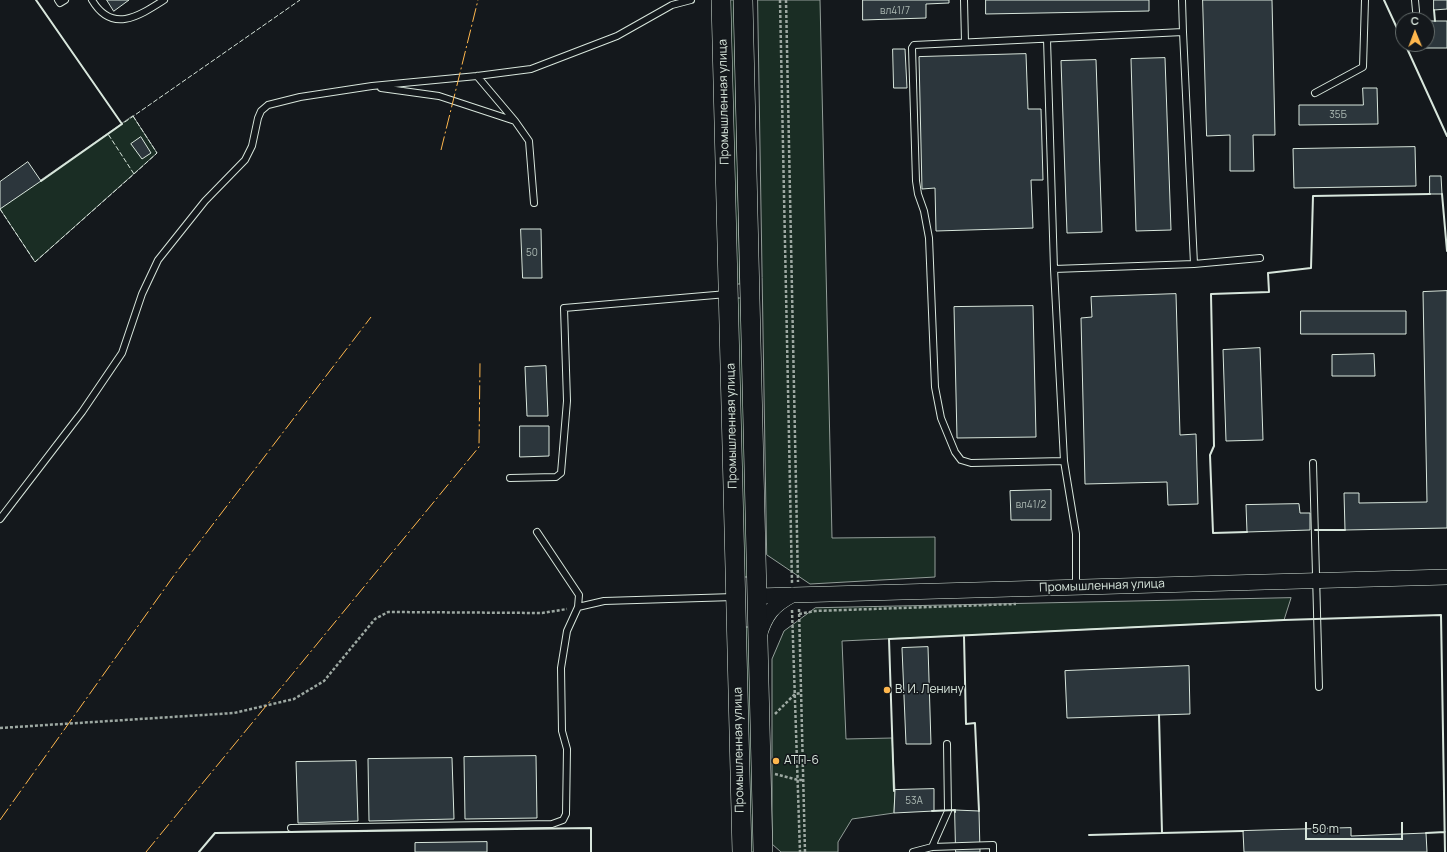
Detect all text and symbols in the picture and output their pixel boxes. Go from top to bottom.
house number: вл41/7 [880,5,910,17]
north arrow [1395,12,1435,52]
text: С [1411,13,1419,28]
street label: Промышленная улица [716,39,732,165]
house number: 35Б [1329,109,1347,121]
house number: 50 [526,247,538,259]
street label: Промышленная улица [724,363,740,489]
house number: вл41/2 [1016,499,1046,511]
street label: Промышленная улица [1039,577,1165,595]
place label: В. И. Ленину [895,683,964,697]
marker: В. И. Ленину [882,685,892,695]
street label: Промышленная улица [731,687,747,813]
place label: АТП-6 [784,754,819,768]
marker: АТП-6 [771,756,781,766]
house number: 53А [905,795,923,807]
scale bar [1307,814,1405,840]
text: 50 m [1312,820,1339,837]

